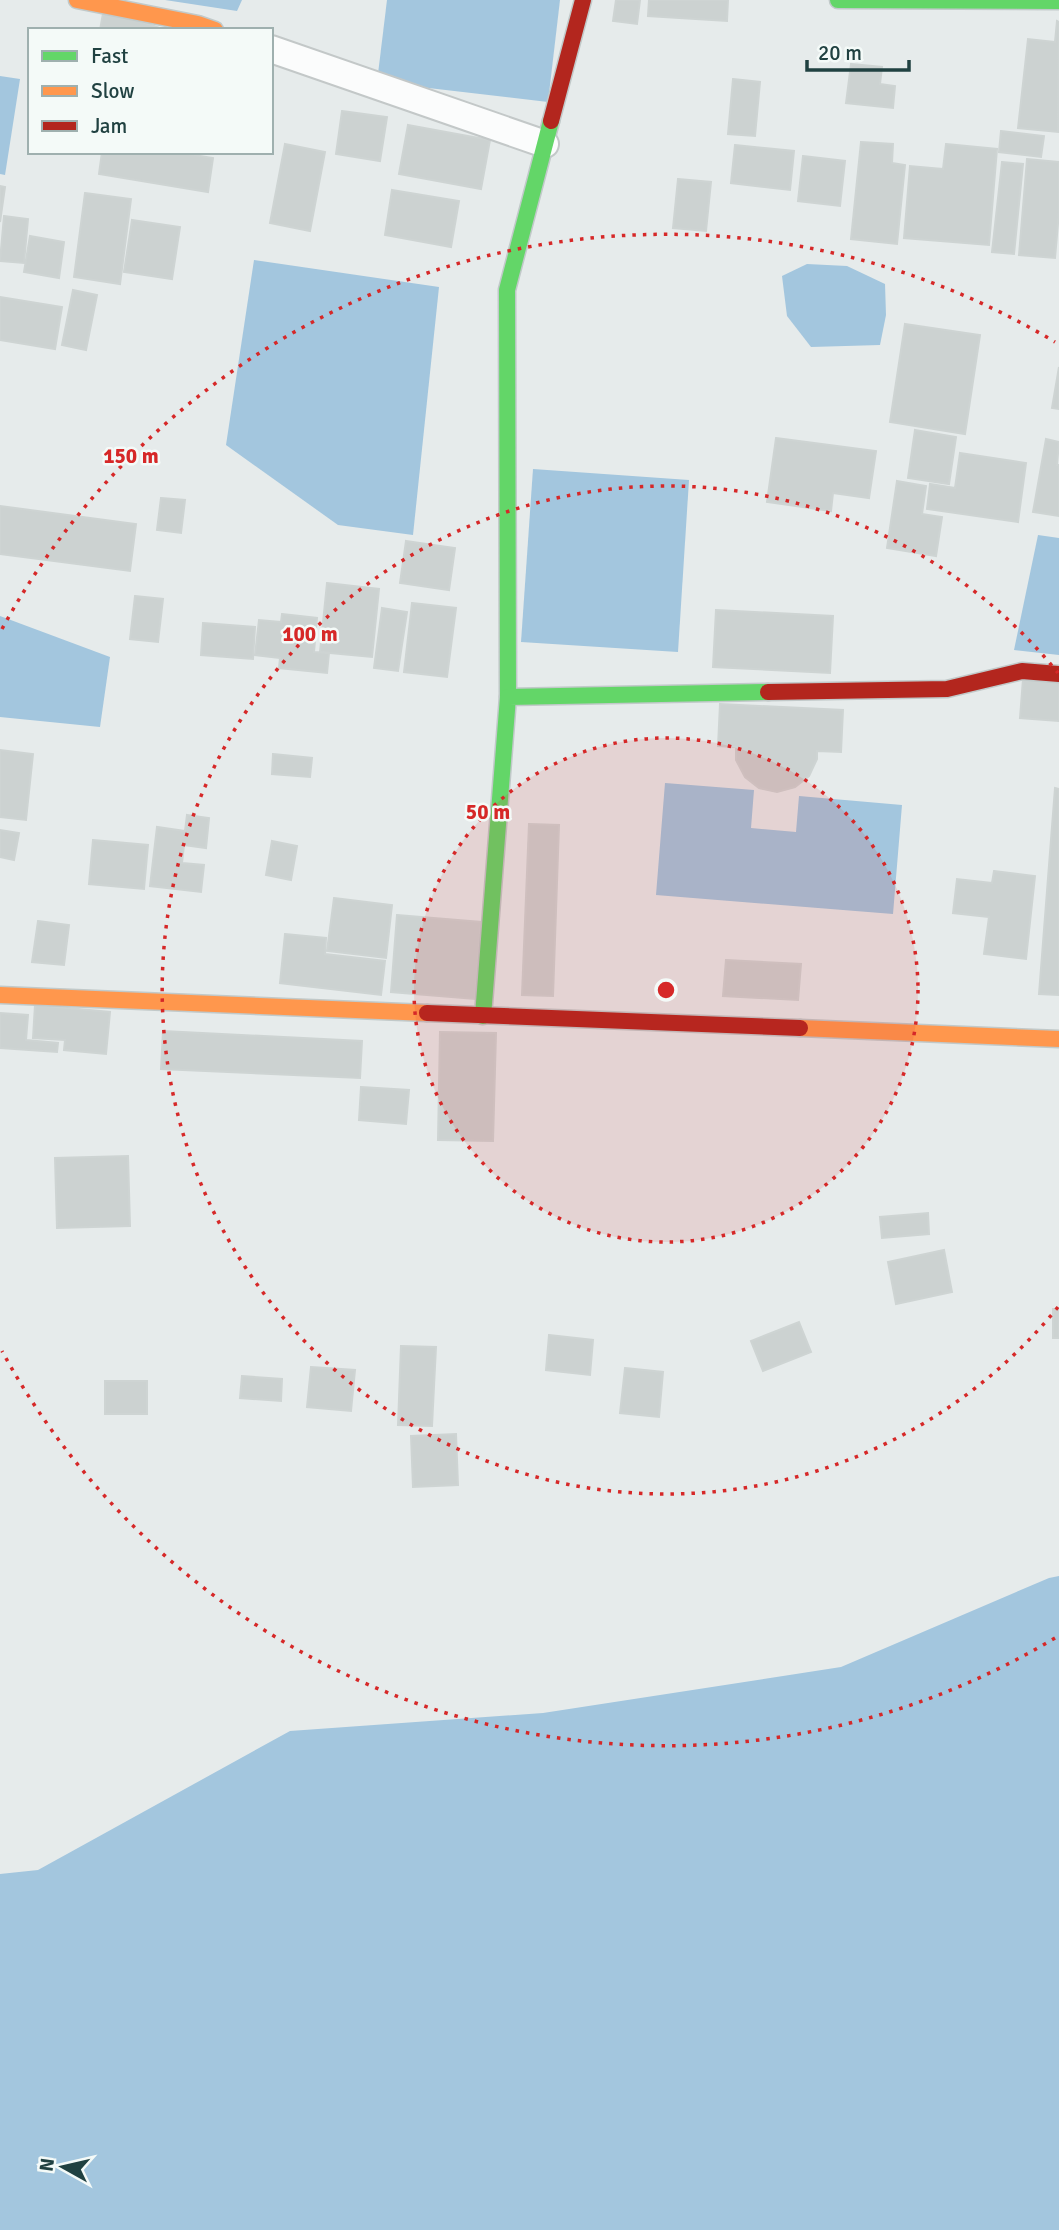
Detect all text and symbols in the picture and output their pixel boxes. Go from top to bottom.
legend [28,28,273,154]
scale bar [807,28,908,72]
text: 20 m [818,40,862,66]
text: Fast [91,43,128,69]
text: Slow [91,78,135,104]
text: Jam [91,113,127,139]
text: 150 m [103,443,159,469]
text: 100 m [282,621,338,647]
text: 50 m [466,799,510,825]
centre of rings [654,978,678,1002]
north arrow [28,2132,98,2202]
text: N [34,2157,60,2173]

